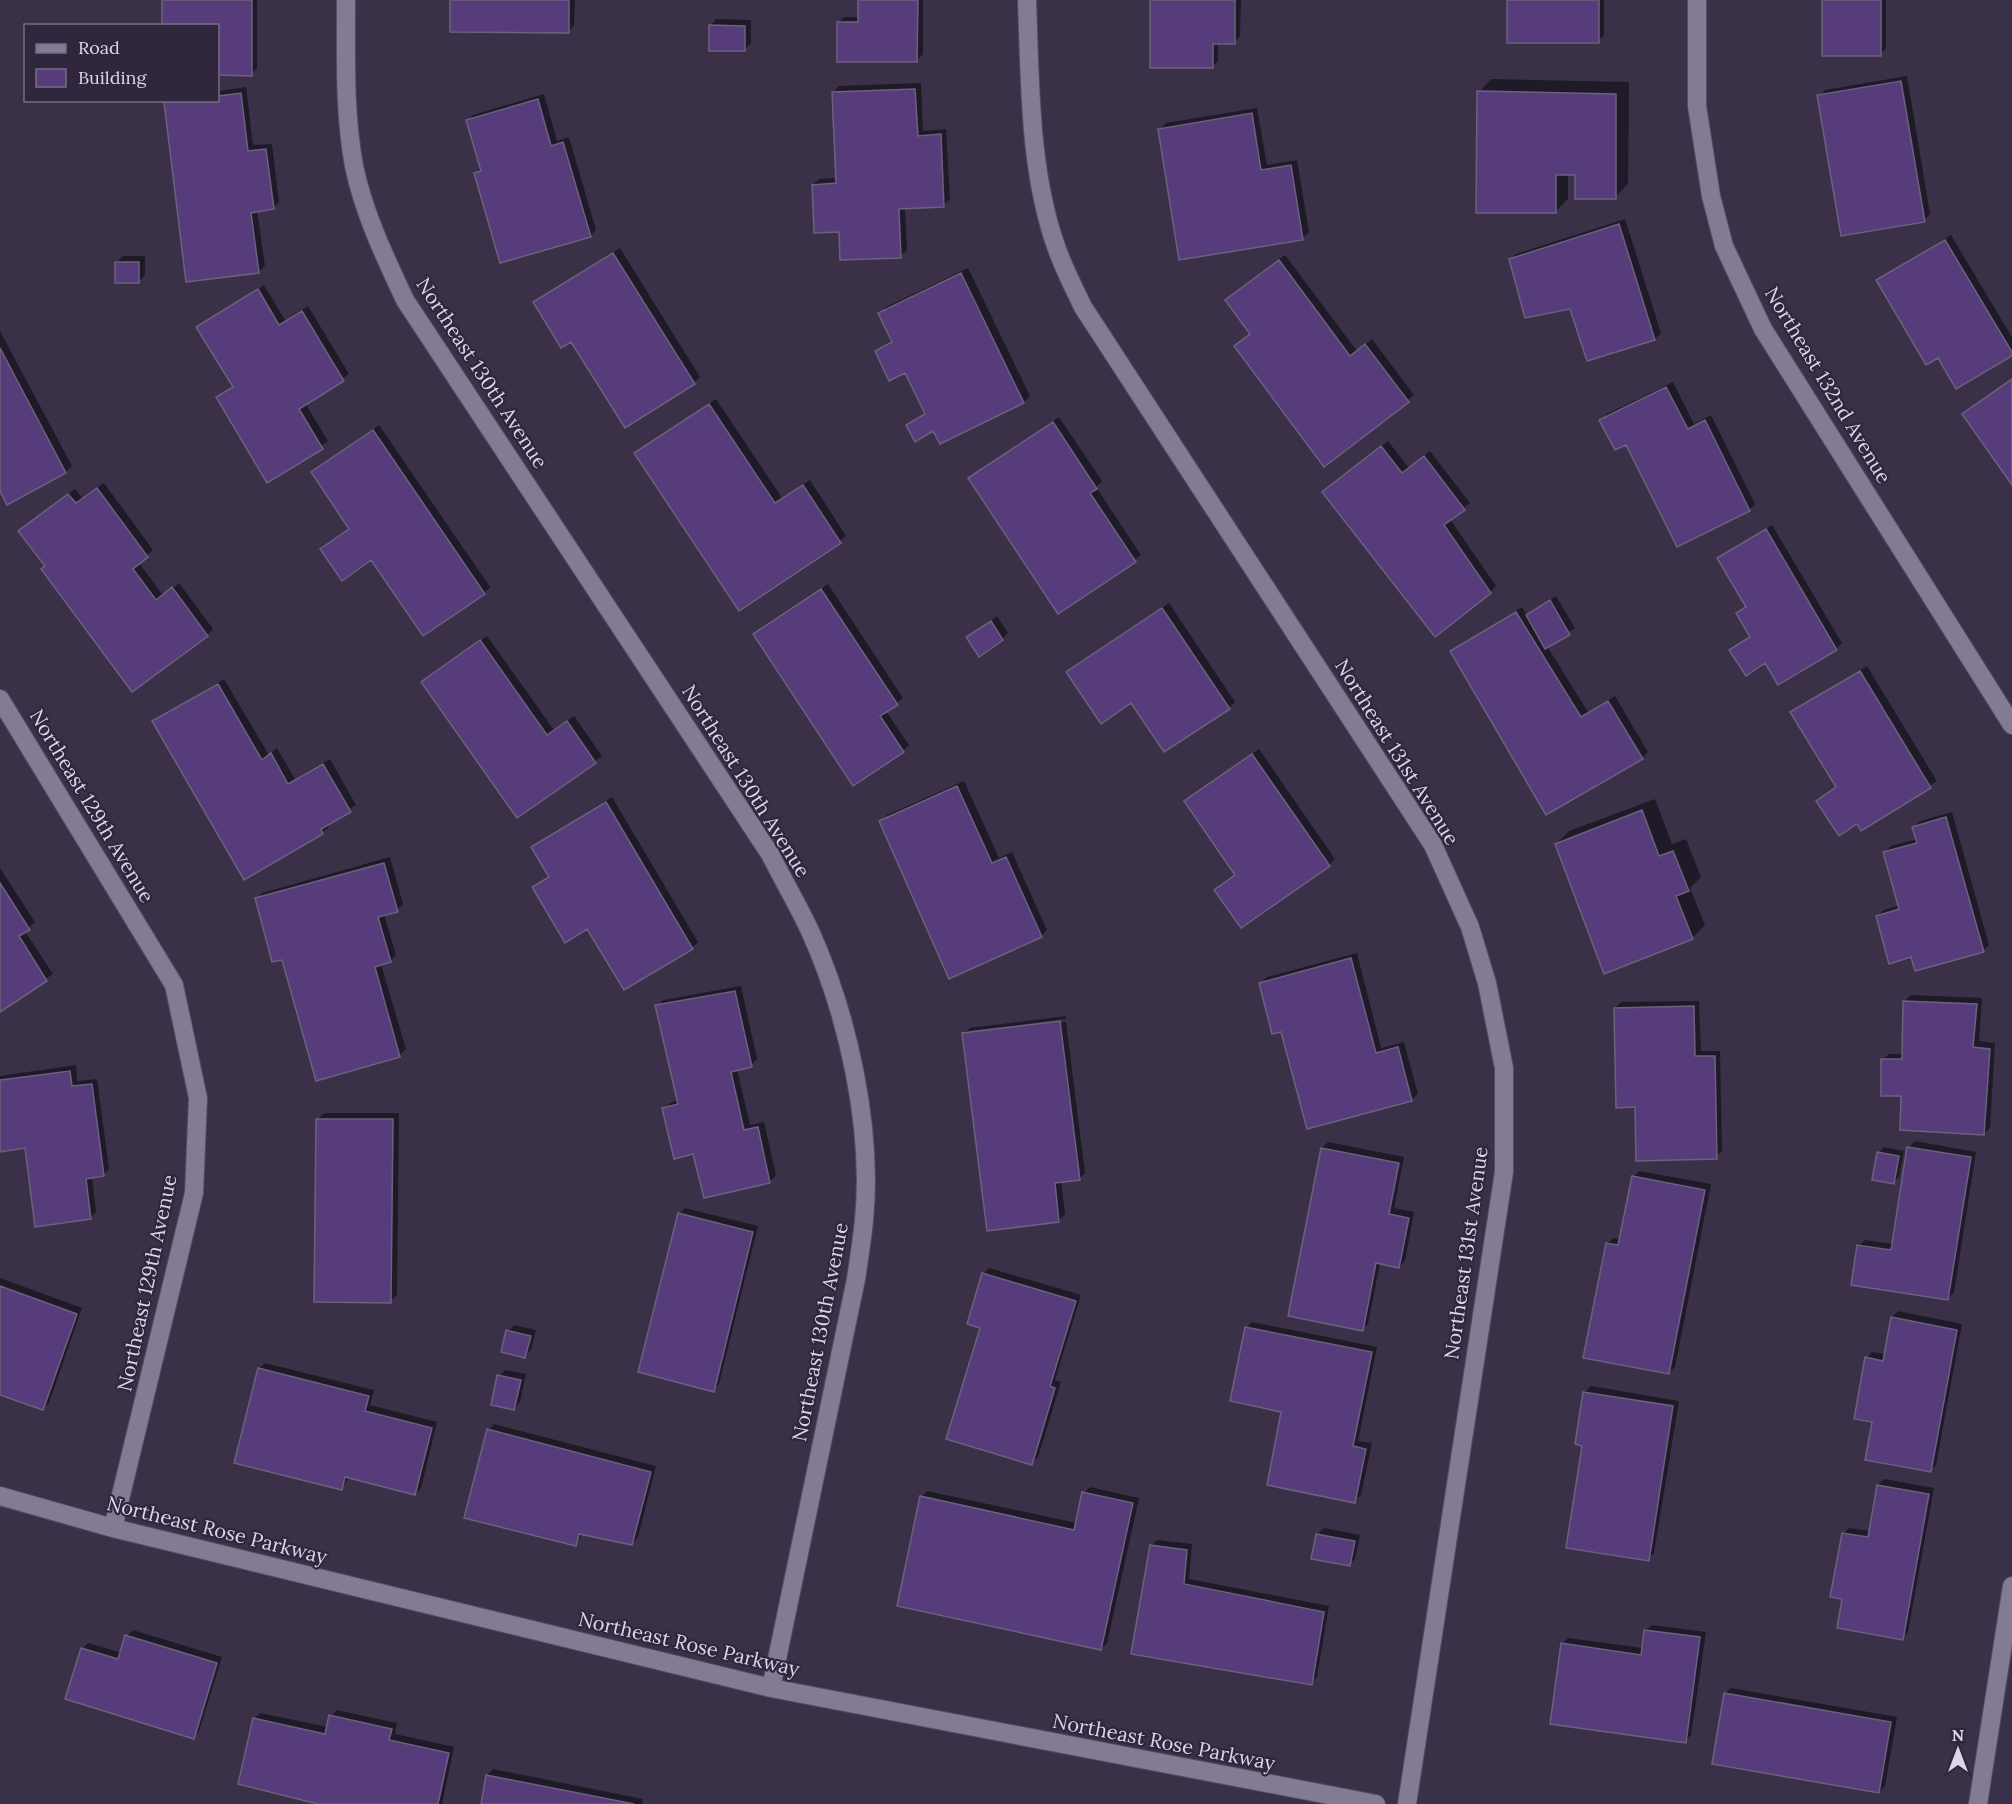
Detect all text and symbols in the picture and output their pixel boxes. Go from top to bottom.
legend [24,24,219,102]
text: Road [78,36,120,59]
text: Building [78,66,148,89]
street label: Northeast 130th Avenue [411,273,554,473]
street label: Northeast 132nd Avenue [1760,282,1897,488]
street label: Northeast 131st Avenue [1330,654,1465,849]
street label: Northeast 130th Avenue [677,680,816,882]
street label: Northeast 129th Avenue [25,705,160,907]
street label: Northeast 131st Avenue [1438,1145,1493,1361]
street label: Northeast 129th Avenue [111,1172,182,1394]
street label: Northeast 130th Avenue [786,1220,853,1443]
street label: Northeast Rose Parkway [104,1490,330,1569]
street label: Northeast Rose Parkway [576,1606,803,1681]
street label: Northeast Rose Parkway [1051,1708,1278,1775]
north arrow [1928,1720,1988,1780]
text: N [1952,1725,1964,1745]

